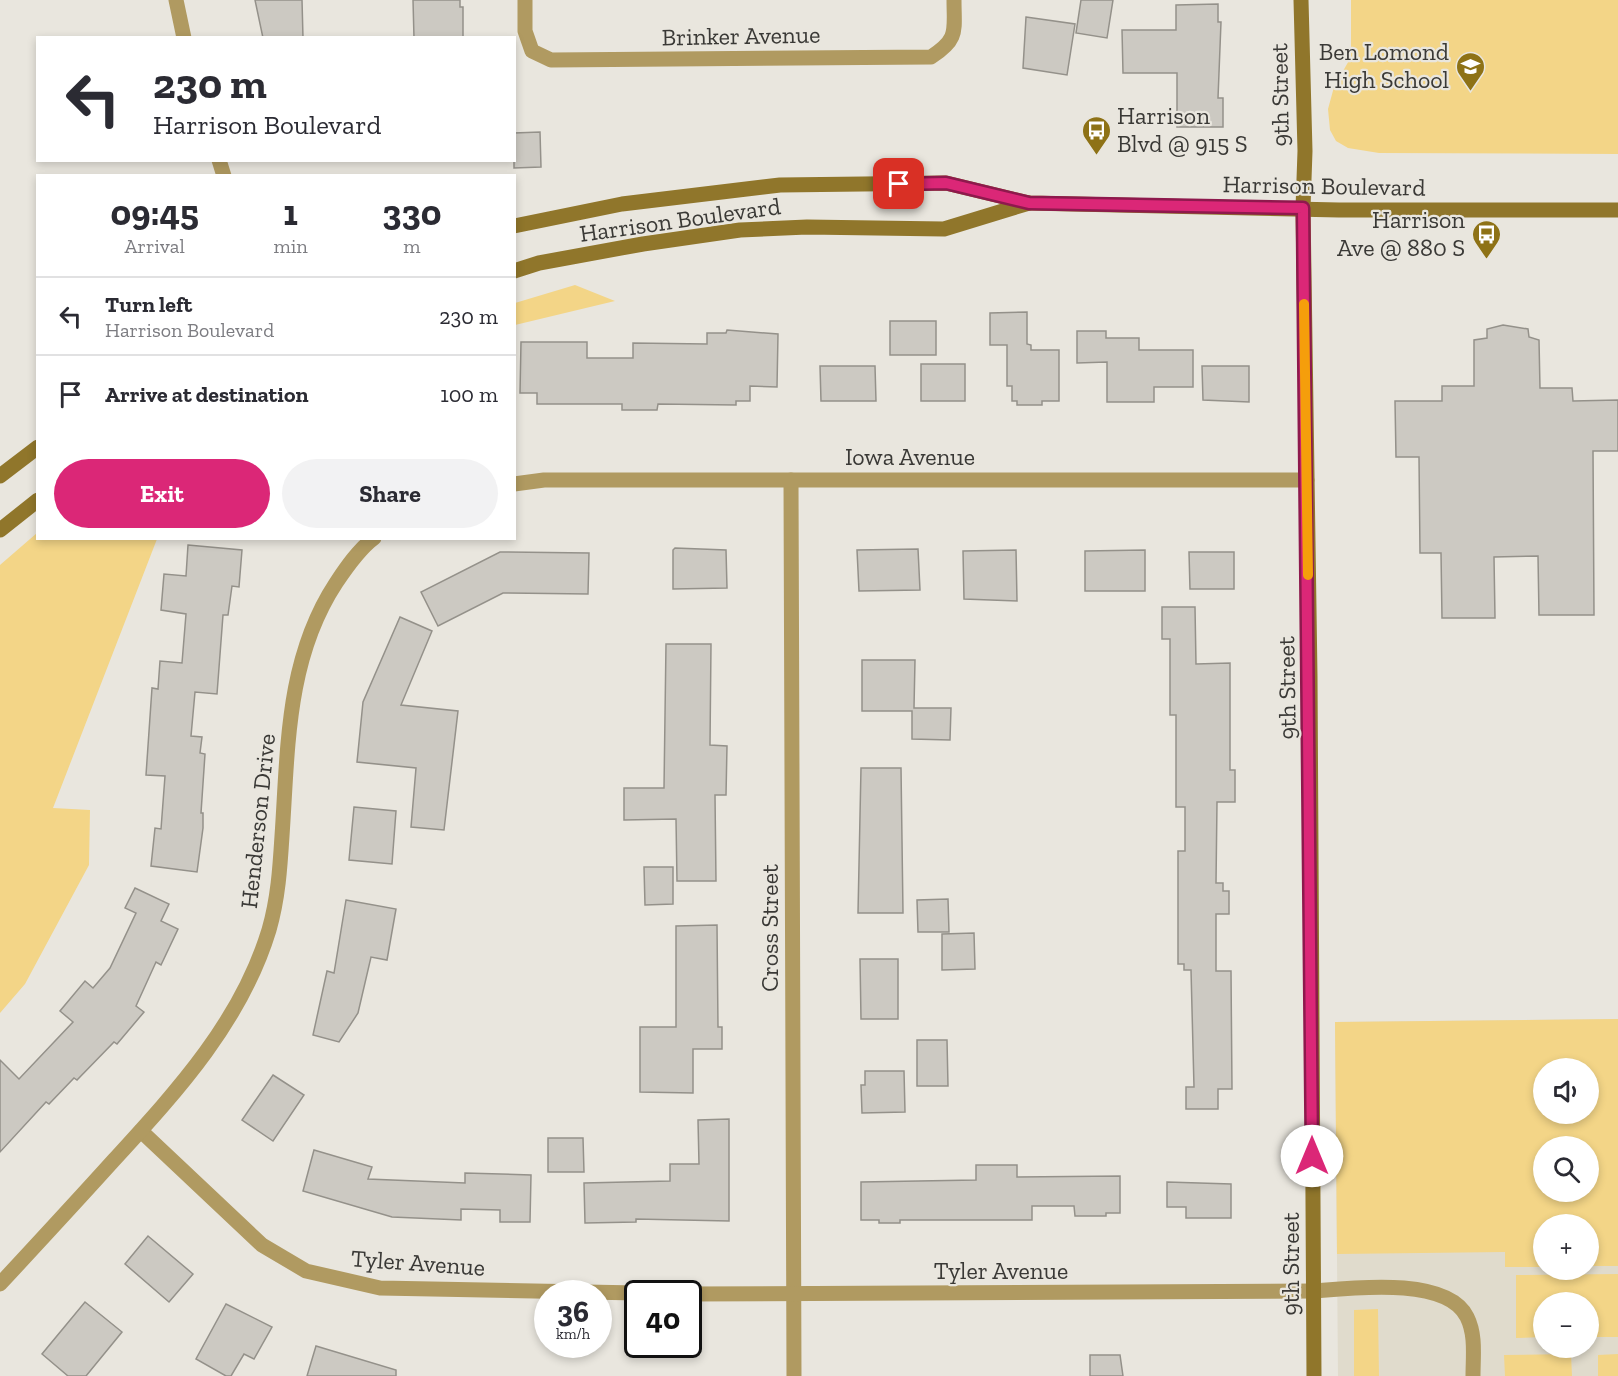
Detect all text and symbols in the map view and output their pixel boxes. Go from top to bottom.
street label: Brinker Avenue [661,20,821,51]
place label: Ben Lomond High School [1319,37,1449,94]
street label: 9th Street [1264,43,1295,147]
school or university icon: Ben Lomond High School [1454,50,1486,92]
text: 230 m [153,58,267,109]
icon: left [54,60,132,138]
place label: Harrison Blvd @ 915 S [1117,101,1248,158]
text: Harrison Boulevard [153,109,381,141]
bus stop icon: Harrison Blvd @ 915 S [1080,114,1112,156]
pin [873,158,924,209]
icon: arrive [882,167,915,200]
street label: Harrison Boulevard [1222,169,1426,202]
text: 09:45 [111,191,199,234]
text: 1 [283,191,298,234]
text: 330 [382,191,441,234]
street label: Harrison Boulevard [577,191,782,248]
place label: Harrison Ave @ 880 S [1337,205,1465,262]
bus stop icon: Harrison Ave @ 880 S [1470,218,1502,260]
text: Arrival [125,234,185,258]
text: min [273,234,308,258]
text: m [403,234,420,258]
text: Turn left [105,291,192,318]
icon: left [54,300,87,333]
text: 230 m [439,303,498,330]
text: Harrison Boulevard [105,318,274,342]
icon: arrive [54,378,87,411]
text: Arrive at destination [105,381,308,408]
text: 100 m [440,381,498,408]
street label: Iowa Avenue [845,442,975,471]
button: Exit [54,459,270,528]
button: Share [282,459,498,528]
street label: 9th Street [1271,636,1302,740]
street label: Henderson Drive [234,732,281,910]
street label: Cross Street [755,864,784,992]
map controls [1533,1058,1599,1358]
button: sound [1533,1058,1599,1124]
position arrow [1280,1124,1344,1188]
button: search [1533,1136,1599,1202]
street label: 9th Street [1276,1212,1305,1316]
button: + [1533,1214,1599,1280]
street label: Tyler Avenue [350,1243,486,1282]
street label: Tyler Avenue [934,1256,1068,1285]
speed limit sign: 40 [624,1280,702,1358]
button: − [1533,1292,1599,1358]
text: 36 [557,1294,589,1330]
text: km/h [556,1325,590,1343]

